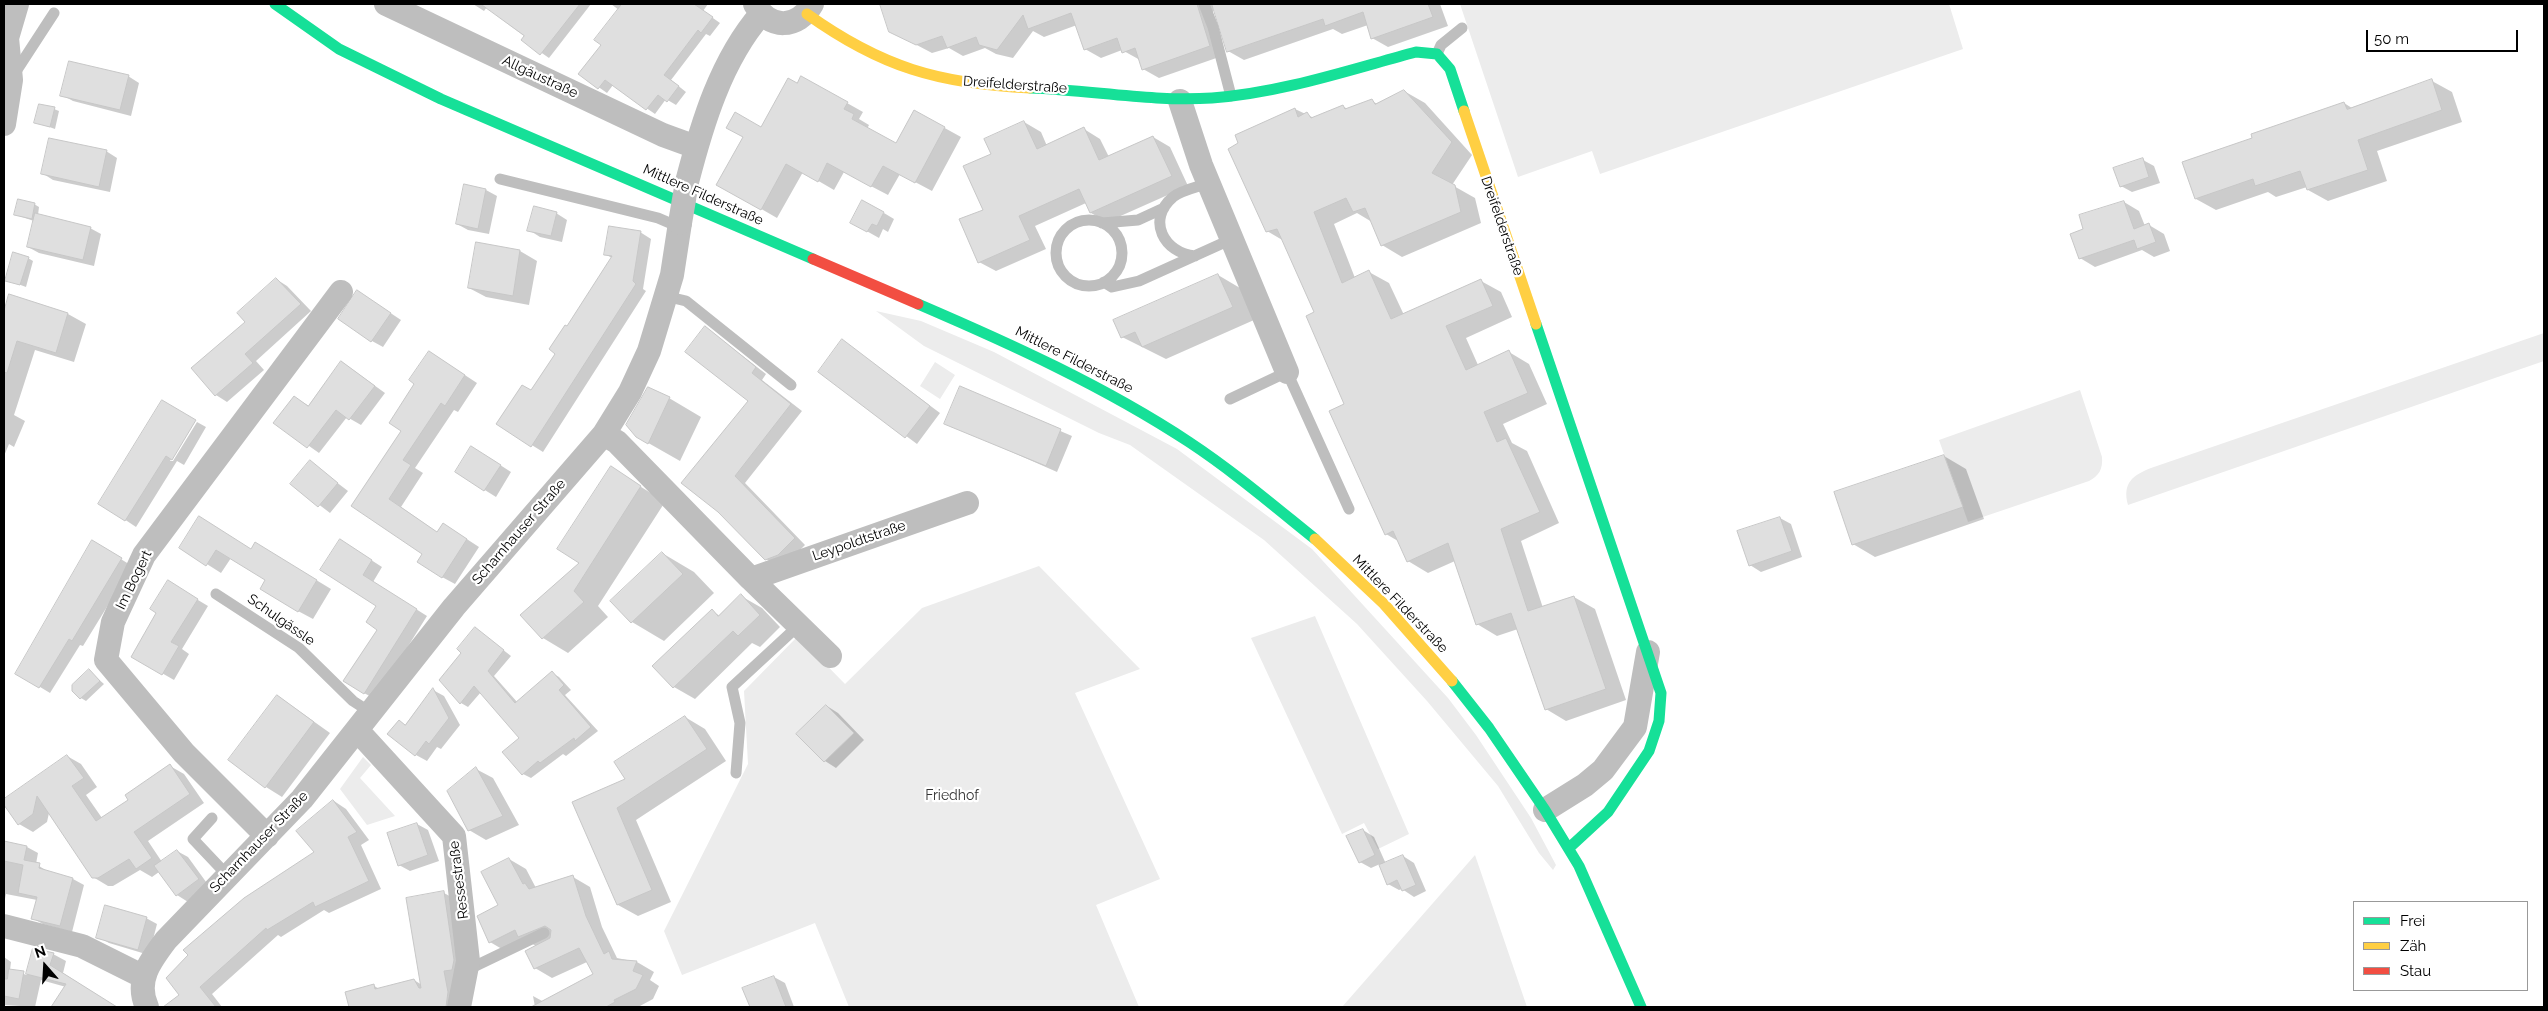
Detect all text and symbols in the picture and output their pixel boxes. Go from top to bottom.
scale bar [2368,20,2520,52]
text: 50 m [2374,30,2409,48]
street label: Allgäustraße [499,52,581,102]
street label: Dreifelderstraße [962,73,1068,97]
street label: Mittlere Filderstraße [640,161,766,229]
street label: Dreifelderstraße [1477,174,1527,278]
street label: Mittlere Filderstraße [1012,323,1136,397]
street label: Scharnhauser Straße [469,476,569,588]
street label: Leypoldtstraße [810,517,908,565]
street label: Im Bogert [112,548,156,612]
street label: Mittlere Filderstraße [1349,551,1451,657]
street label: Schulgässle [244,591,318,649]
street label: Scharnhauser Straße [206,788,312,896]
park label: Friedhof [925,788,979,804]
street label: Ressestraße [446,840,472,920]
legend [2353,901,2528,991]
text: Frei [2400,912,2425,930]
text: Zäh [2400,937,2426,955]
north arrow [20,941,70,991]
text: N [32,943,48,961]
text: Stau [2400,962,2431,980]

